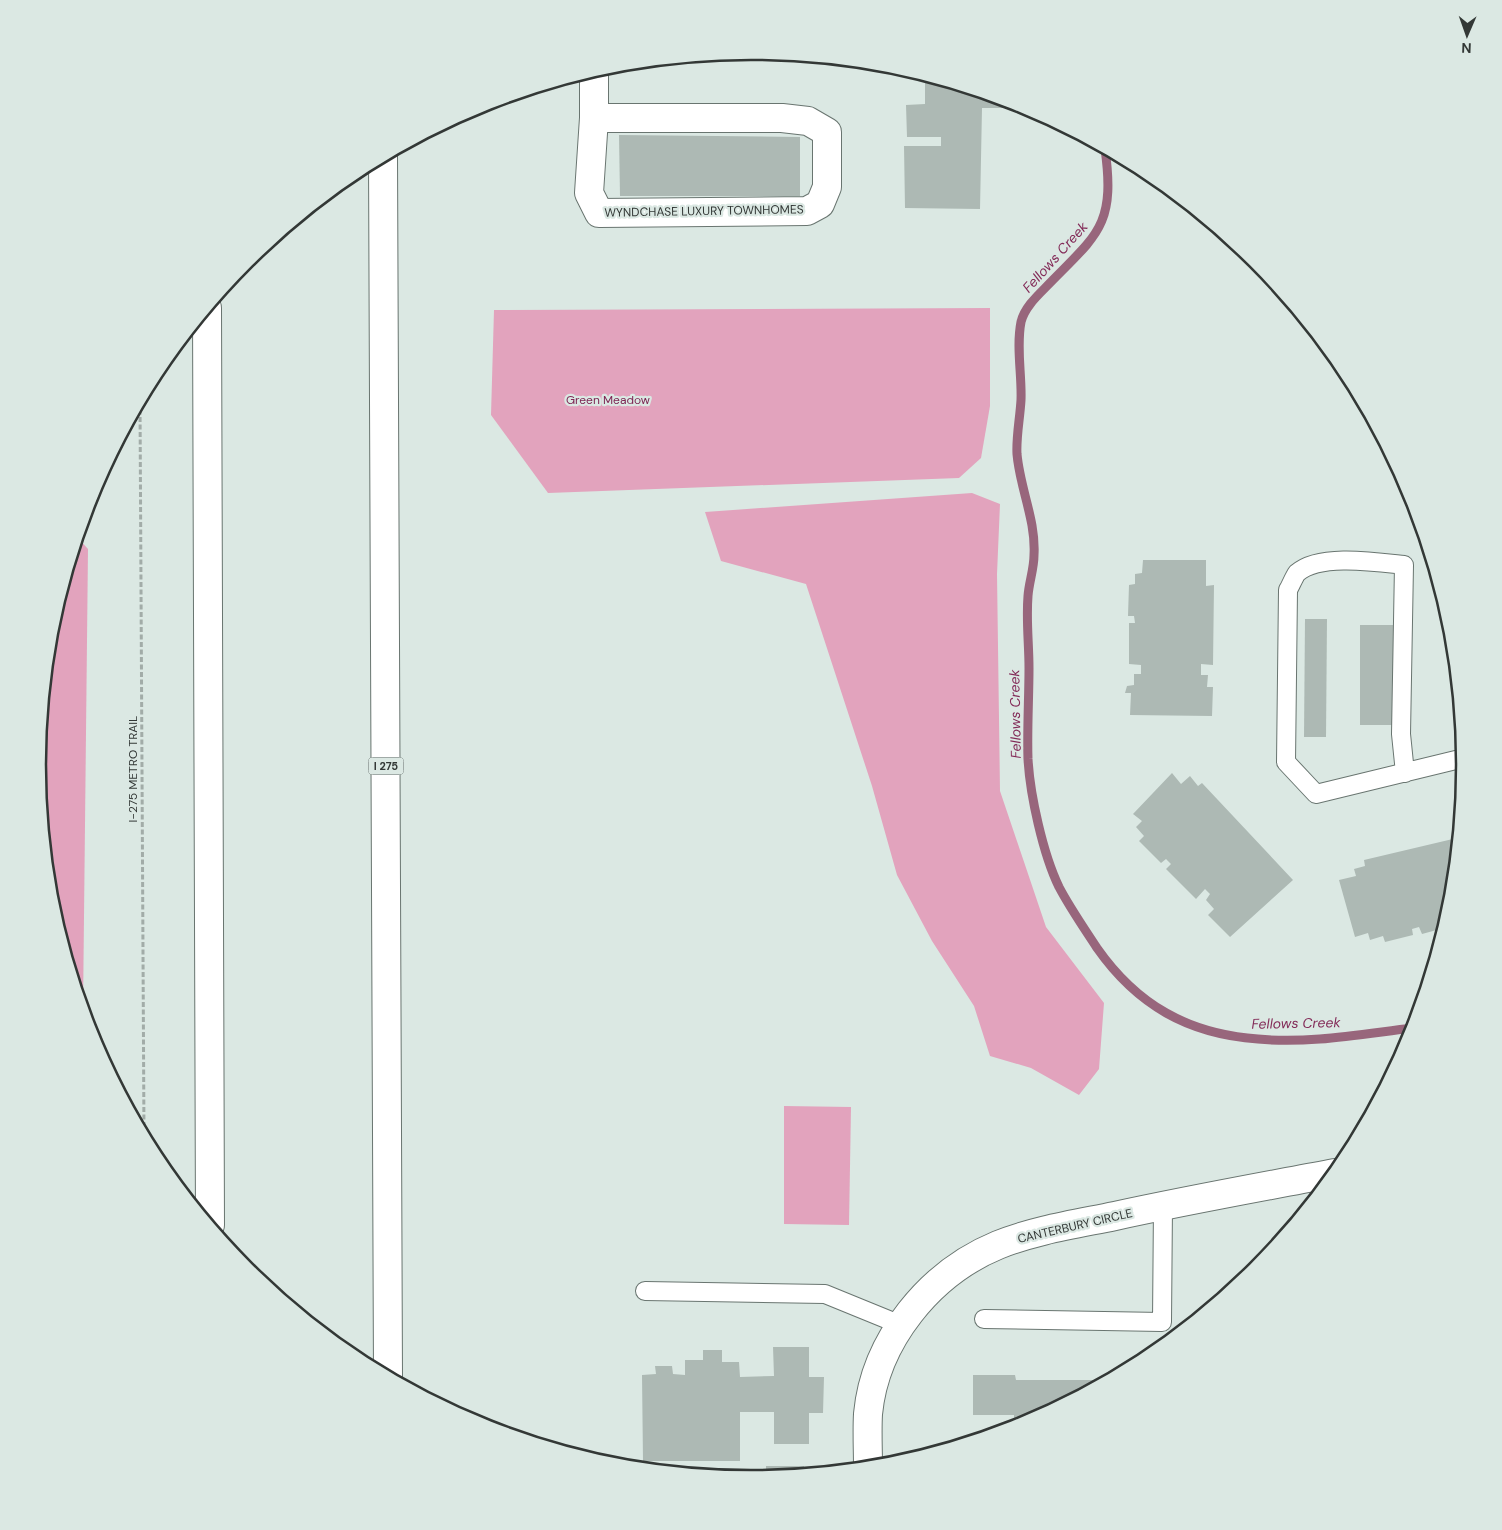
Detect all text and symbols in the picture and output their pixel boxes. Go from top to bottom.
north arrow [1442,10,1492,60]
text: N [1461,39,1472,57]
street label: WYNDCHASE LUXURY TOWNHOMES [604,201,804,221]
water label: Fellows Creek [1018,217,1092,296]
park label: Green Meadow [566,392,650,408]
water label: Fellows Creek [1005,668,1025,759]
street label: I-275 METRO TRAIL [125,716,141,822]
road number: I 275 [368,758,404,774]
water label: Fellows Creek [1251,1013,1342,1033]
street label: CANTERBURY CIRCLE [1016,1205,1134,1247]

